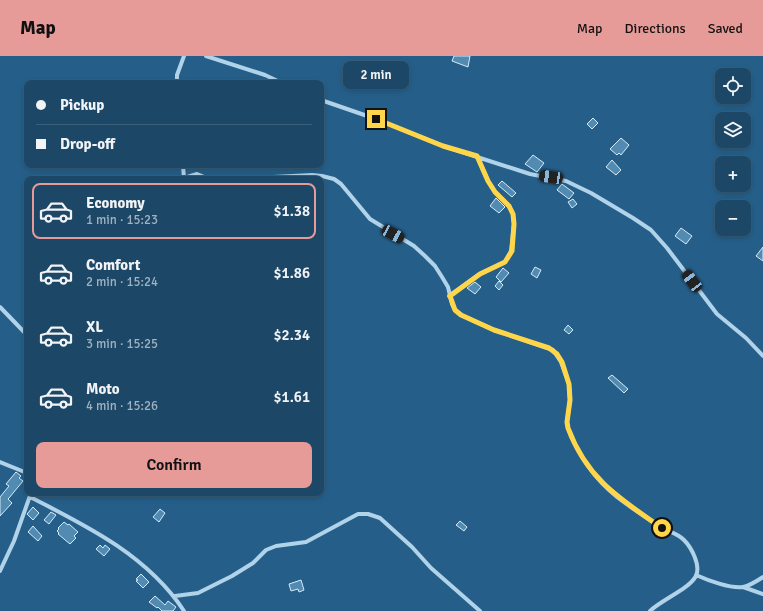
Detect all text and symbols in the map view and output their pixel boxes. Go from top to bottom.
text: Map [20,16,56,40]
text: Map [577,20,603,37]
text: Directions [625,20,686,37]
text: Saved [708,20,743,37]
callout: 2 min [343,61,409,89]
text: 2 min [360,67,392,83]
map controls [715,68,751,236]
button: locate [715,68,751,104]
text: Pickup [60,96,104,114]
route end [367,110,385,128]
button: layers [715,112,751,148]
text: Drop-off [60,135,115,153]
button: + [715,156,751,192]
car [538,169,564,185]
icon: car [38,193,74,229]
text: Economy [86,194,145,212]
button: − [715,200,751,236]
text: $1.38 [273,202,310,220]
text: 1 min · 15:23 [86,212,158,228]
car [380,223,406,245]
icon: car [38,255,74,291]
text: Comfort [86,256,140,274]
text: $1.86 [273,264,310,282]
car [680,268,704,294]
text: 2 min · 15:24 [86,274,158,290]
icon: car [38,317,74,353]
text: XL [86,318,103,336]
text: $2.34 [273,326,310,344]
text: 3 min · 15:25 [86,336,158,352]
icon: car [38,379,74,415]
text: Moto [86,380,120,398]
text: $1.61 [273,388,310,406]
text: 4 min · 15:26 [86,398,158,414]
button: Confirm [36,442,312,488]
route start [653,519,671,537]

